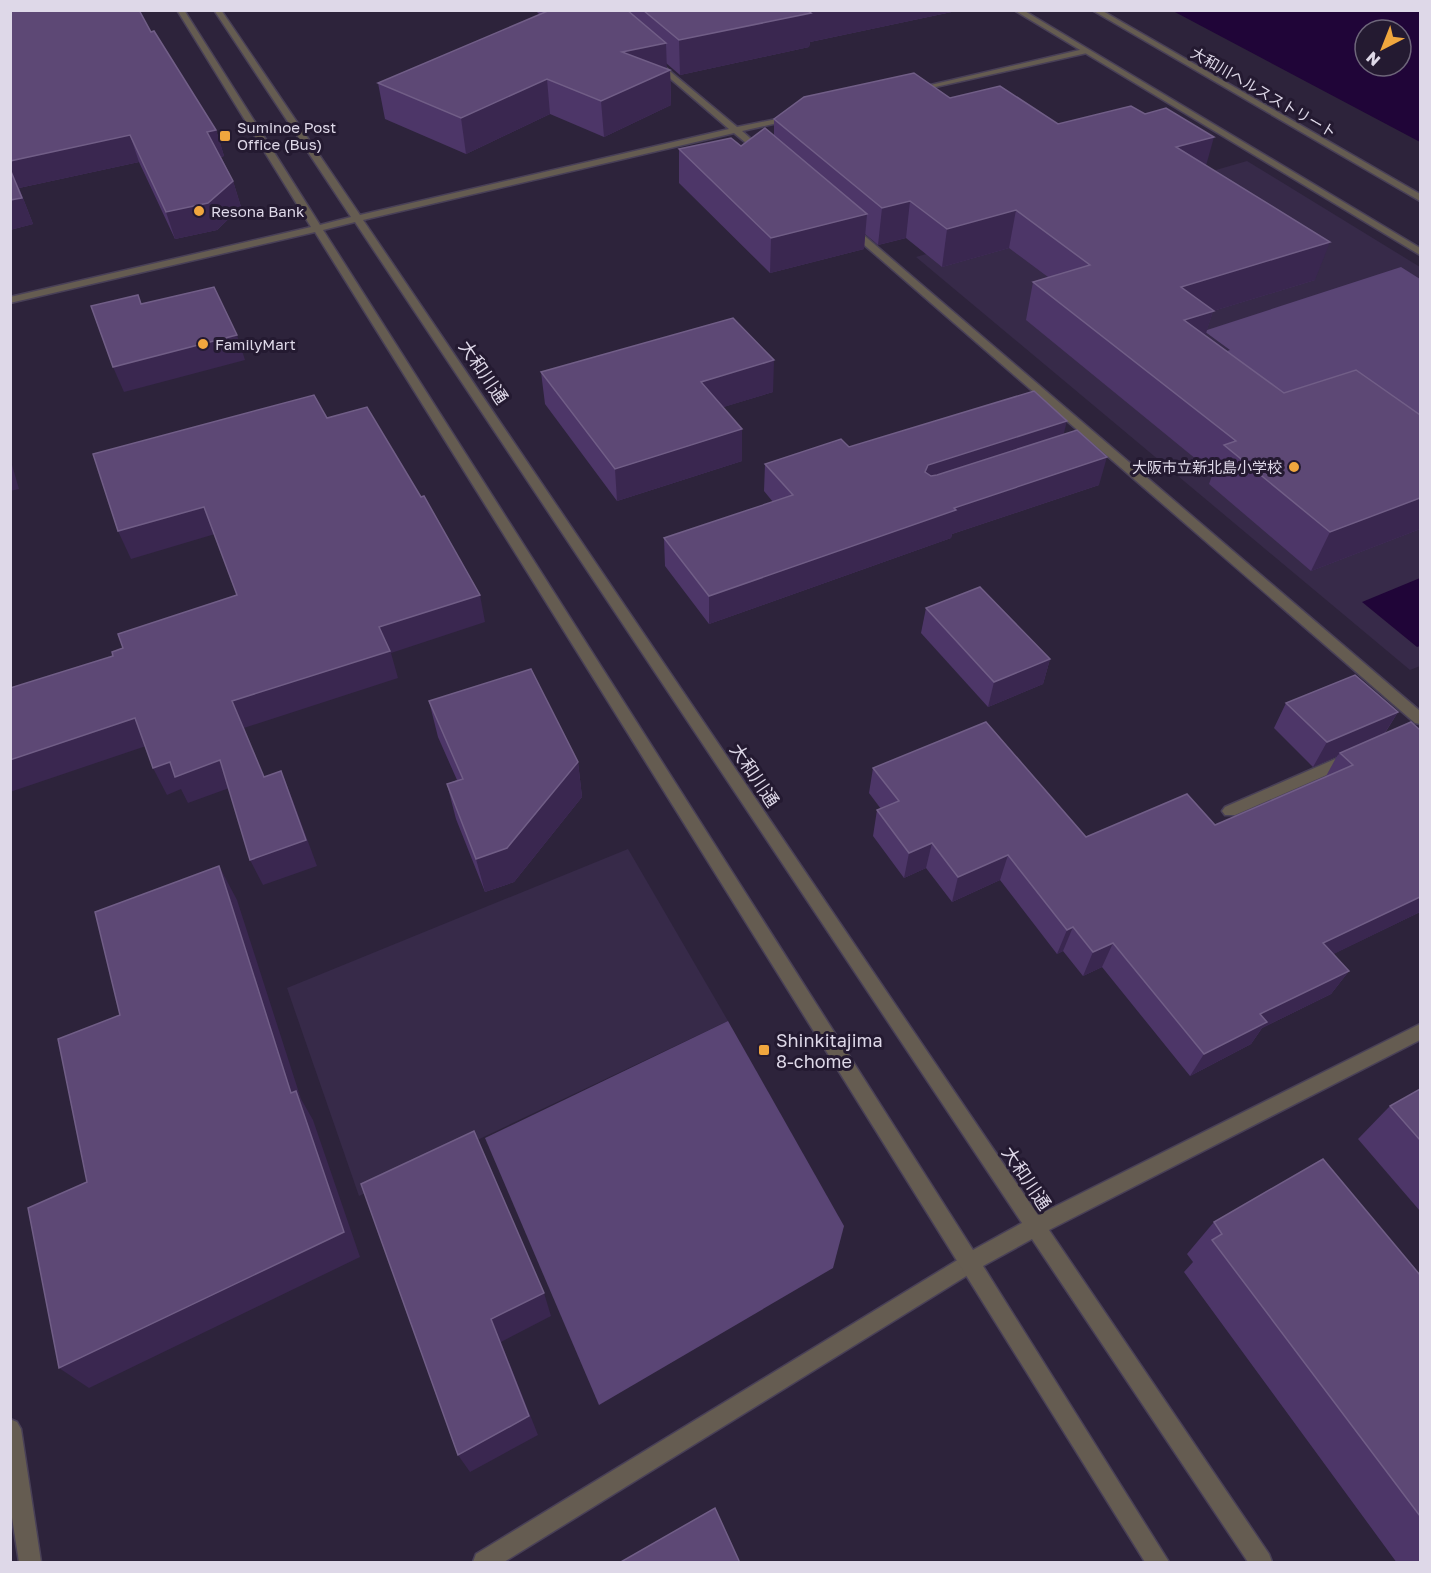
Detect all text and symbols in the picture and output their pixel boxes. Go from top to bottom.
north arrow [1353,18,1413,78]
street label: 大和川ヘルスストリート [1188,43,1340,141]
text: N [1362,48,1384,71]
place label: Suminoe Post Office (Bus) [237,118,336,153]
marker: Suminoe Post Office (Bus) [218,129,232,143]
place label: Resona Bank [211,202,305,220]
marker: Resona Bank [192,204,206,218]
place label: FamilyMart [215,335,296,353]
street label: 大和川通 [455,336,513,408]
marker: FamilyMart [196,337,210,351]
place label: 大阪市立新北島小学校 [1132,458,1282,476]
marker: 大阪市立新北島小学校 [1287,460,1301,474]
street label: 大和川通 [726,739,784,811]
place label: Shinkitajima 8-chome [776,1029,883,1072]
marker: Shinkitajima 8-chome [757,1043,771,1057]
street label: 大和川通 [998,1142,1056,1214]

